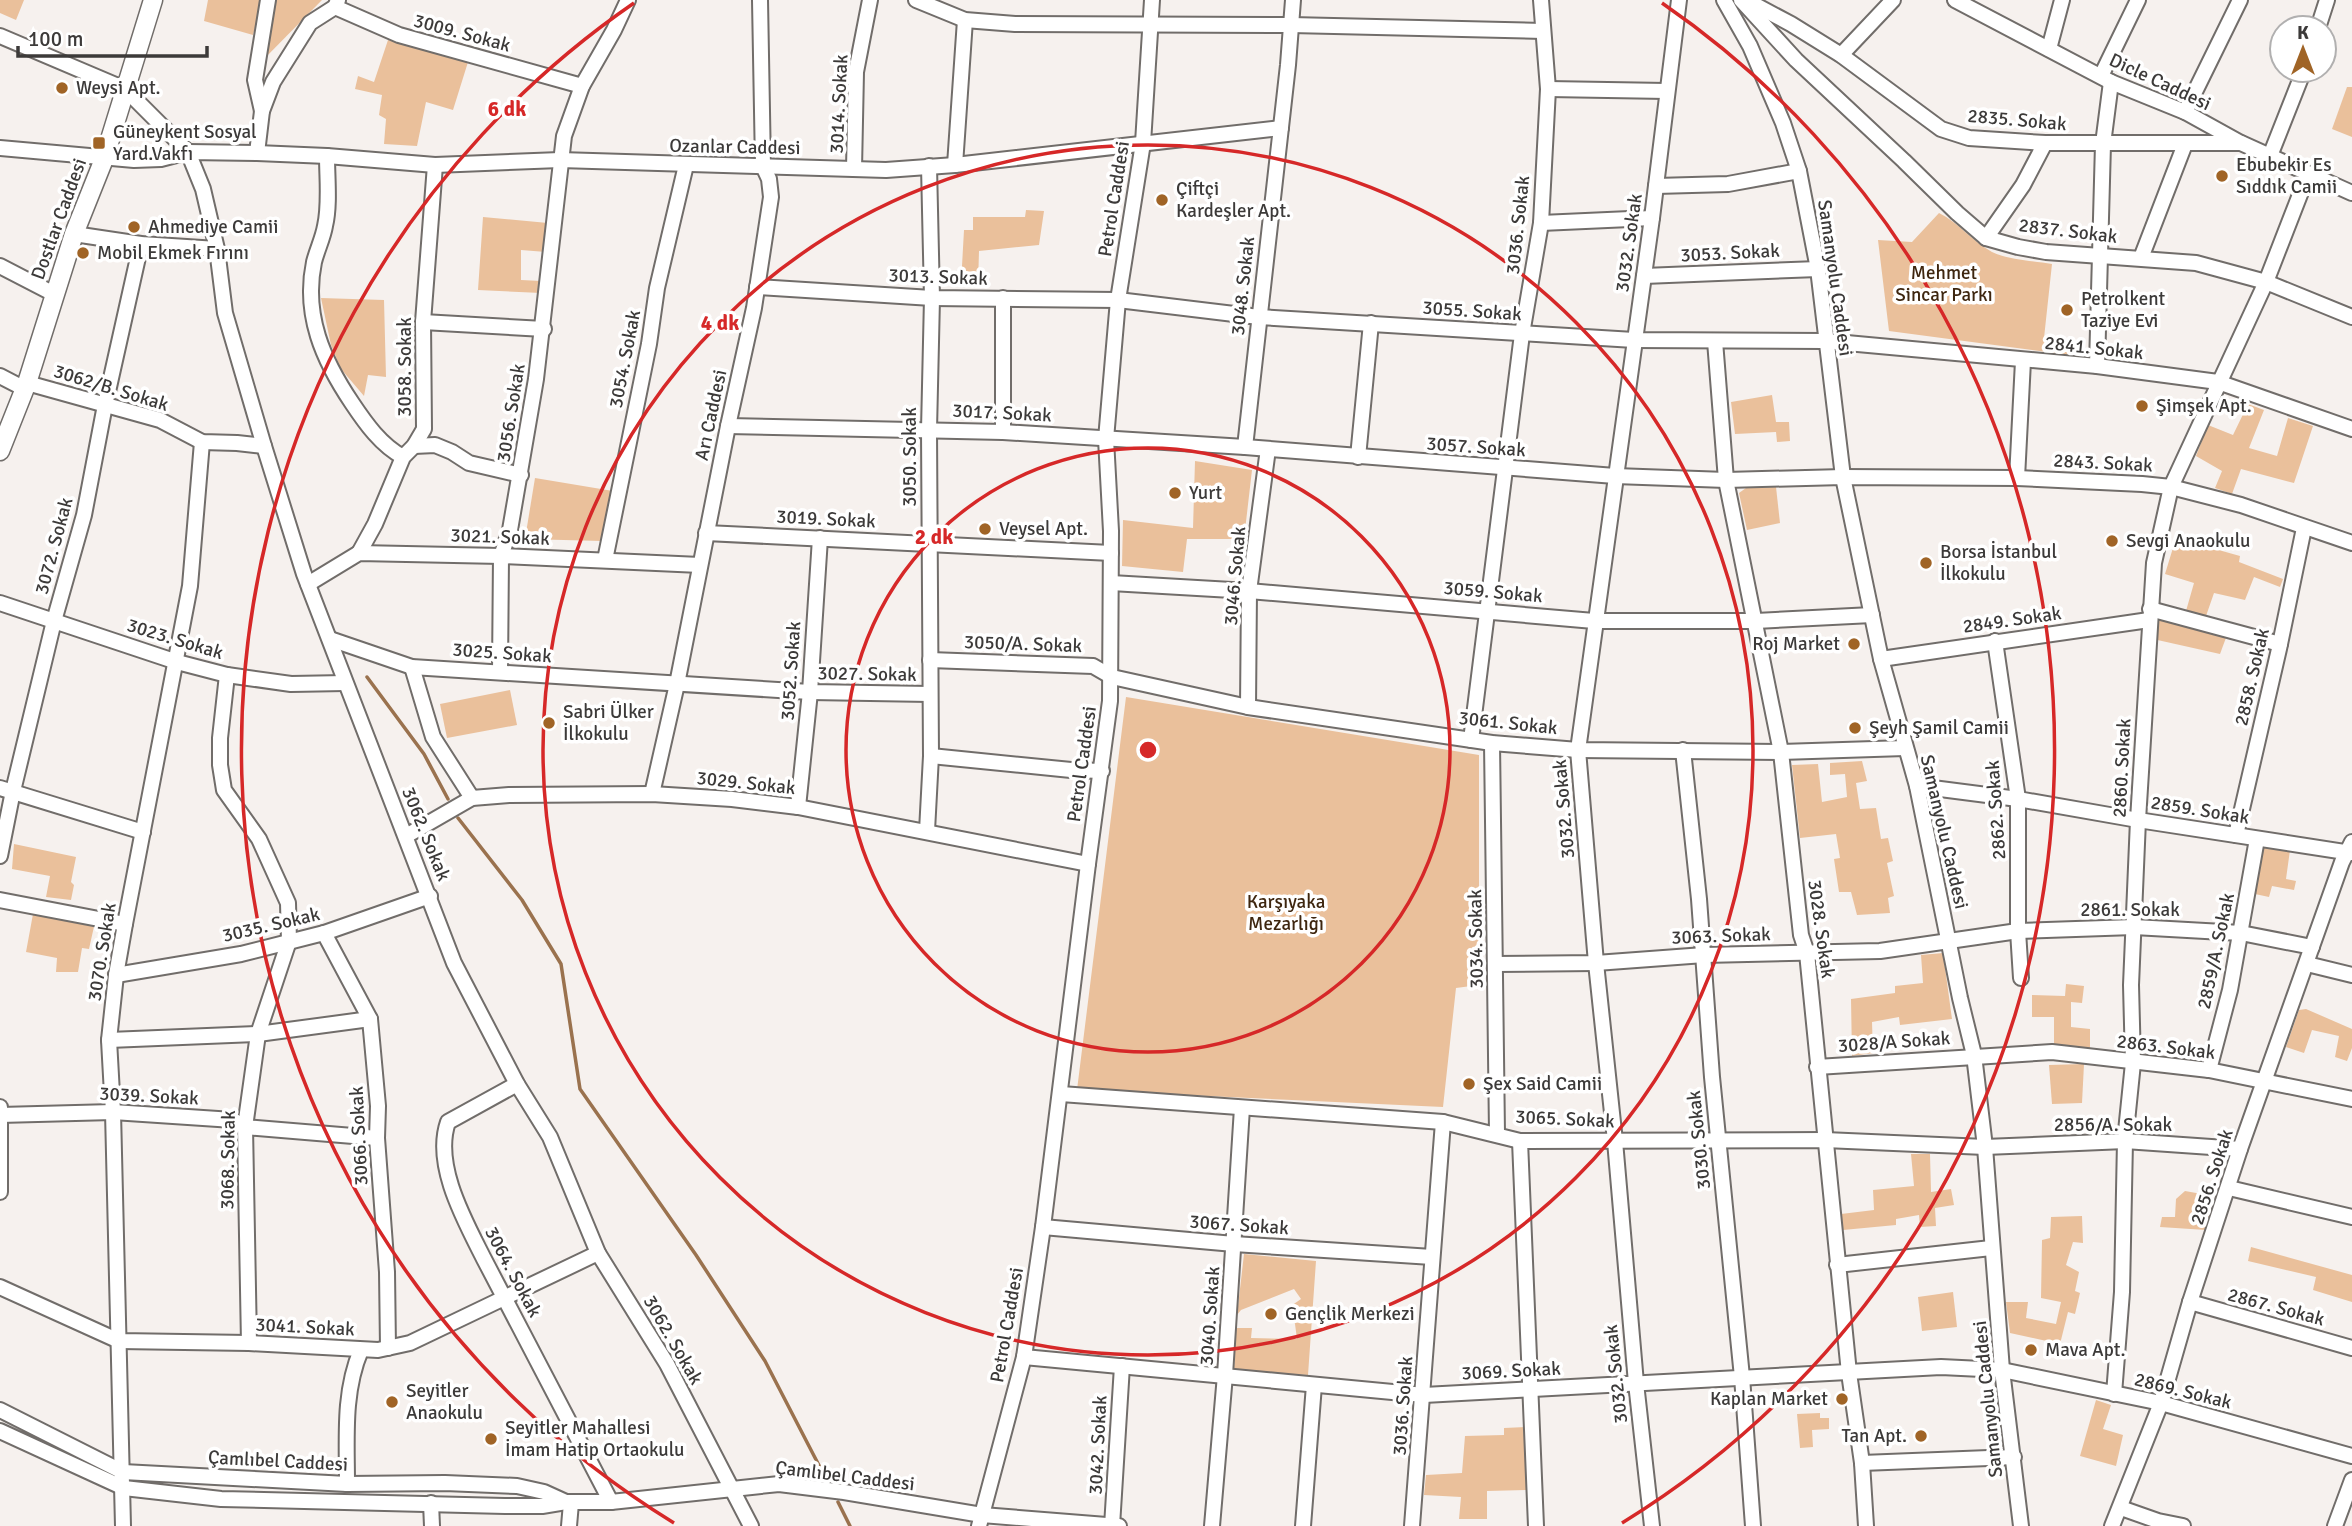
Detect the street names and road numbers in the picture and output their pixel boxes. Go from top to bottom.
street label: 3009. Sokak [411,9,514,58]
street label: Dicle Caddesi [2105,48,2215,116]
street label: 3014. Sokak [824,53,854,154]
street label: 2835. Sokak [1966,104,2068,136]
street label: Ozanlar Caddesi [669,134,801,160]
street label: Petrol Caddesi [1093,139,1135,259]
street label: Dostlar Caddesi [26,155,92,283]
street label: 3036. Sokak [1501,174,1535,276]
street label: 3032. Sokak [1610,192,1648,294]
street label: Samanyolu Caddesi [1812,198,1858,358]
street label: 2837. Sokak [2017,213,2119,249]
street label: 3048. Sokak [1226,235,1260,337]
street label: 3053. Sokak [1680,238,1781,268]
street label: 3013. Sokak [888,263,989,291]
street label: 3055. Sokak [1422,296,1523,326]
street label: 3054. Sokak [604,307,646,410]
street label: 3058. Sokak [393,317,417,417]
street label: 2841. Sokak [2043,331,2145,365]
street label: 3062/B. Sokak [51,359,172,417]
street label: 3056. Sokak [491,362,531,464]
street label: Arı Caddesi [690,367,732,463]
street label: 3017. Sokak [952,398,1053,428]
street label: 3050. Sokak [898,407,922,507]
street label: 3057. Sokak [1426,432,1527,462]
street label: 2843. Sokak [2053,448,2154,478]
street label: 3072. Sokak [30,494,79,597]
street label: 3019. Sokak [776,504,877,534]
street label: 3021. Sokak [450,523,551,551]
street label: 3046. Sokak [1219,525,1251,627]
street label: 3059. Sokak [1442,576,1544,608]
street label: 2849. Sokak [1961,601,2063,639]
street label: 3023. Sokak [124,613,226,665]
street label: 3052. Sokak [776,620,806,721]
street label: 2858. Sokak [2229,625,2275,728]
street label: 3050/A. Sokak [963,630,1083,658]
street label: 3025. Sokak [452,638,553,668]
street label: 3027. Sokak [817,661,917,687]
street label: Petrol Caddesi [1062,705,1102,823]
street label: 3061. Sokak [1457,706,1559,740]
street label: 2860. Sokak [2107,717,2137,818]
street label: Samanyolu Caddesi [1915,753,1973,911]
street label: 3032. Sokak [1548,758,1580,860]
street label: 2862. Sokak [1981,759,2011,860]
street label: 3029. Sokak [695,766,797,800]
street label: 3062. Sokak [396,783,456,885]
street label: 2859. Sokak [2149,790,2251,830]
street label: 3028. Sokak [1802,878,1840,980]
street label: 3034. Sokak [1463,889,1489,989]
street label: 2859/A. Sokak [2192,890,2240,1011]
street label: 2861. Sokak [2080,898,2180,922]
street label: 3070. Sokak [82,901,122,1003]
street label: 3035. Sokak [220,902,323,948]
street label: 3063. Sokak [1671,922,1772,950]
street label: 3028/A Sokak [1837,1026,1951,1058]
street label: 2863. Sokak [2115,1029,2217,1065]
street label: 3039. Sokak [99,1081,200,1111]
street label: 3066. Sokak [344,1085,374,1186]
street label: 3030. Sokak [1682,1089,1716,1191]
street label: 3065. Sokak [1515,1104,1616,1134]
street label: 3068. Sokak [215,1110,241,1210]
street label: 2856/A. Sokak [2054,1113,2173,1137]
street label: 2856. Sokak [2185,1126,2239,1228]
street label: 3067. Sokak [1189,1210,1290,1240]
street label: 3064. Sokak [479,1223,547,1322]
street label: Petrol Caddesi [985,1265,1029,1385]
street label: 3040. Sokak [1195,1265,1225,1366]
street label: 2867. Sokak [2225,1283,2328,1332]
street label: 3062. Sokak [638,1291,708,1389]
street label: 3041. Sokak [255,1312,356,1342]
street label: Samanyolu Caddesi [1968,1319,2008,1479]
street label: 3032. Sokak [1599,1323,1633,1425]
street label: 3036. Sokak [1388,1355,1418,1456]
street label: 3069. Sokak [1461,1356,1562,1386]
street label: 2869. Sokak [2132,1367,2235,1415]
street label: 3042. Sokak [1083,1394,1113,1495]
street label: Çamlıbel Caddesi [207,1445,349,1477]
street label: Çamlıbel Caddesi [774,1456,916,1496]

